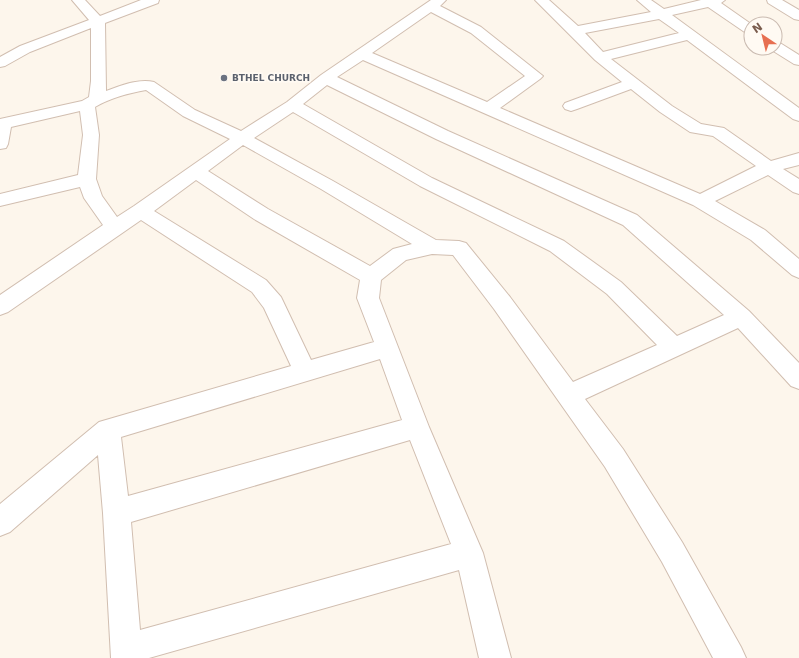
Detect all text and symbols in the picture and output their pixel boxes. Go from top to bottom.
north arrow [743,16,783,56]
text: N [750,20,765,36]
marker: BTHEL CHURCH [219,73,229,83]
place label: BTHEL CHURCH [232,73,310,83]

